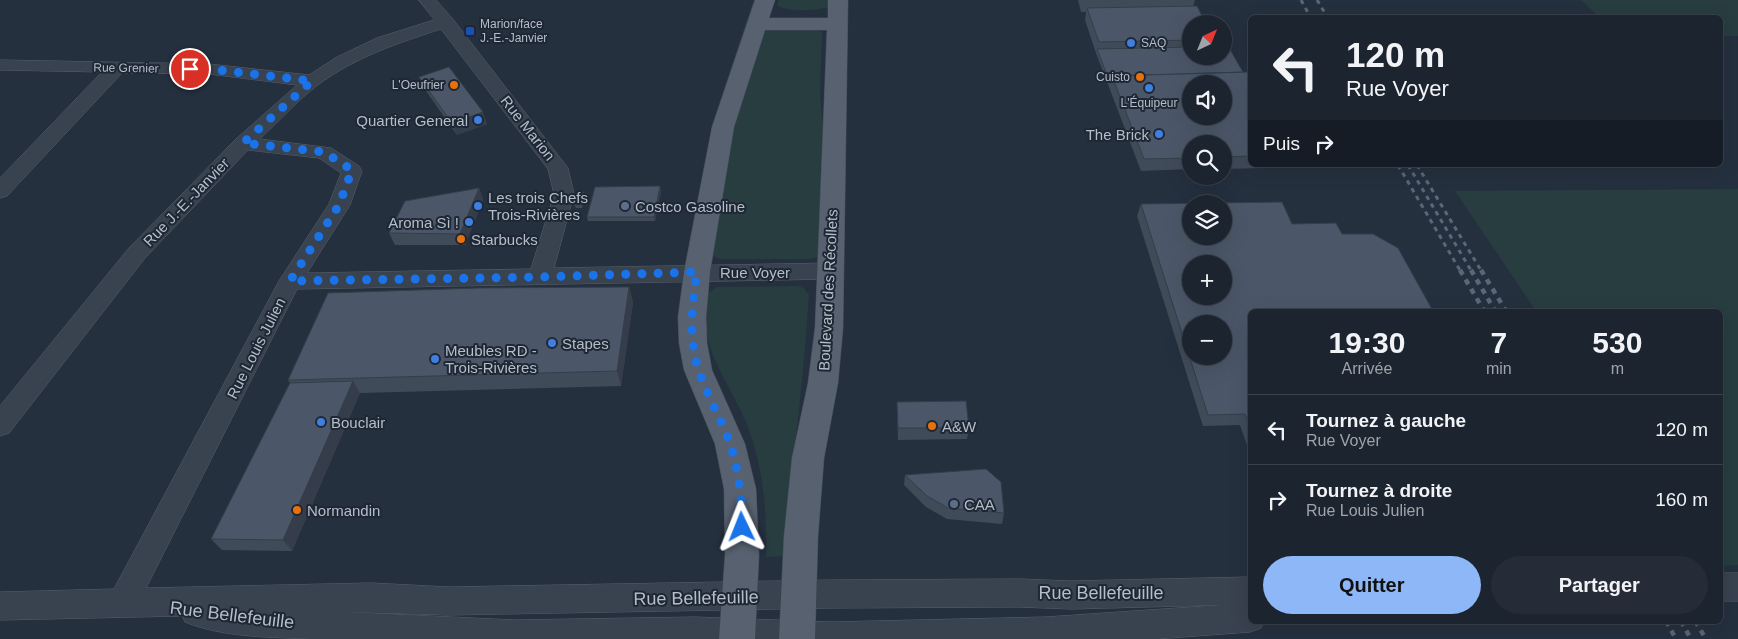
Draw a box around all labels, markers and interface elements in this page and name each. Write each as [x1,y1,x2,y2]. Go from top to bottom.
north arrow [1182,15,1232,65]
map controls [1182,15,1232,365]
place label: Marion/face J.-E.-Janvier [480,17,547,45]
marker: Marion/face J.-E.-Janvier [464,25,476,37]
icon: left [1263,35,1328,100]
text: 120 m [1346,35,1445,74]
place label: SAQ [1141,36,1166,50]
marker: SAQ [1125,37,1137,49]
pin [169,48,211,90]
icon: arrive [176,55,204,83]
street label: Rue Grenier [93,60,159,76]
place label: Cuisto [1096,70,1130,84]
marker: Cuisto [1134,71,1146,83]
button: sound [1182,75,1232,125]
text: Rue Voyer [1346,76,1449,101]
place label: L'Oeufrier [392,78,444,92]
marker: L'Oeufrier [448,79,460,91]
marker: L'Équipeur [1143,82,1155,94]
street label: Rue Marion [497,92,559,164]
place label: L'Équipeur [1121,95,1178,110]
place label: Quartier General [356,112,468,129]
marker: Quartier General [472,114,484,126]
place label: The Brick [1086,126,1149,143]
marker: The Brick [1153,128,1165,140]
icon: right [1310,130,1338,158]
text: Puis [1263,133,1300,154]
button: search [1182,135,1232,185]
street label: Rue J.-E.-Janvier [140,154,232,250]
place label: Les trois Chefs Trois-Rivières [488,189,588,223]
button: layers [1182,195,1232,245]
place label: Costco Gasoline [635,198,745,215]
marker: Les trois Chefs Trois-Rivières [472,200,484,212]
marker: Costco Gasoline [619,200,631,212]
street label: Boulevard des Récollets [815,209,841,371]
place label: Aroma Sì ! [388,214,459,231]
marker: Aroma Sì ! [463,216,475,228]
place label: Starbucks [471,231,538,248]
marker: Starbucks [455,233,467,245]
button: + [1182,255,1232,305]
street label: Rue Voyer [720,264,790,281]
street label: Rue Louis Julien [223,295,289,401]
button: − [1182,315,1232,365]
text: 19:30 [1329,326,1405,359]
text: 7 [1490,326,1507,359]
text: 530 [1592,326,1642,359]
place label: Stapes [562,335,609,352]
marker: Stapes [546,337,558,349]
place label: Meubles RD - Trois-Rivières [445,342,537,376]
marker: Meubles RD - Trois-Rivières [429,353,441,365]
text: Arrivée [1342,360,1392,377]
text: min [1486,360,1512,377]
text: m [1611,360,1624,377]
text: Tournez à gauche [1306,410,1466,431]
place label: Bouclair [331,414,385,431]
marker: Bouclair [315,416,327,428]
icon: left [1263,416,1291,444]
place label: A&W [942,418,977,435]
text: 120 m [1655,419,1708,440]
marker: A&W [926,420,938,432]
text: Rue Voyer [1306,432,1381,449]
text: Tournez à droite [1306,480,1452,501]
icon: right [1263,486,1291,514]
text: 160 m [1655,489,1708,510]
place label: CAA [964,496,995,513]
marker: CAA [948,498,960,510]
position arrow [715,500,767,552]
place label: Normandin [307,502,380,519]
text: Rue Louis Julien [1306,502,1424,519]
marker: Normandin [291,504,303,516]
button: Quitter [1263,556,1481,614]
button: Partager [1491,556,1708,614]
street label: Rue Bellefeuille [1038,583,1164,603]
street label: Rue Bellefeuille [633,587,759,609]
street label: Rue Bellefeuille [169,597,295,633]

